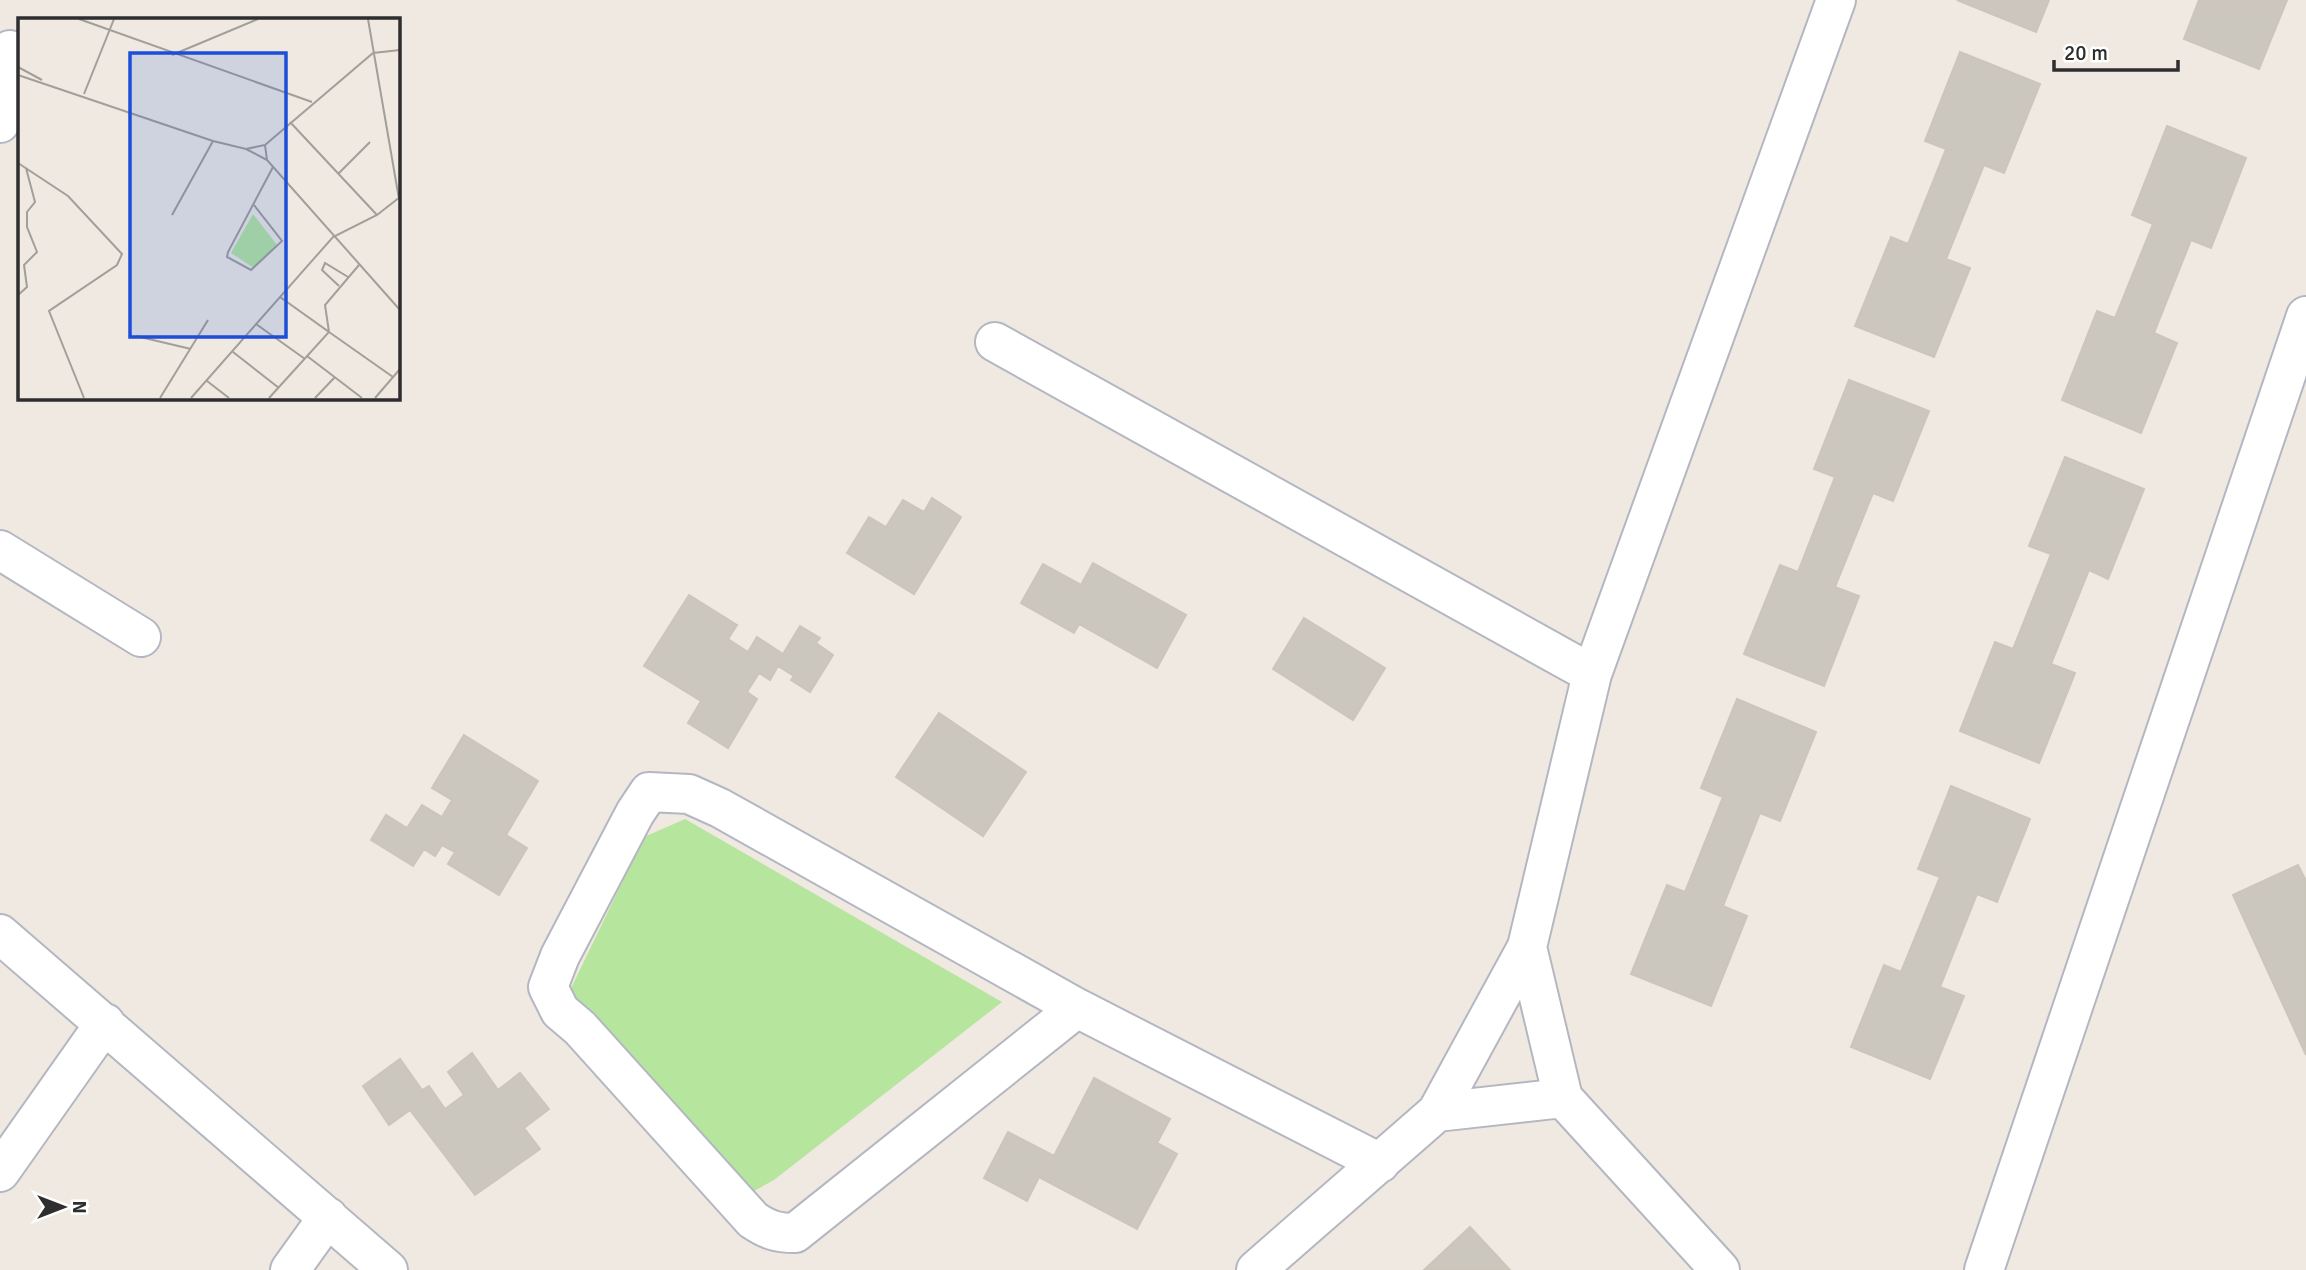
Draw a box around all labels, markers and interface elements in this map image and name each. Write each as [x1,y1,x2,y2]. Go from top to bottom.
inset map [18,18,399,399]
scale bar [2054,28,2178,72]
text: 20 m [2064,40,2108,66]
north arrow [28,1172,98,1242]
text: N [67,1200,91,1214]

